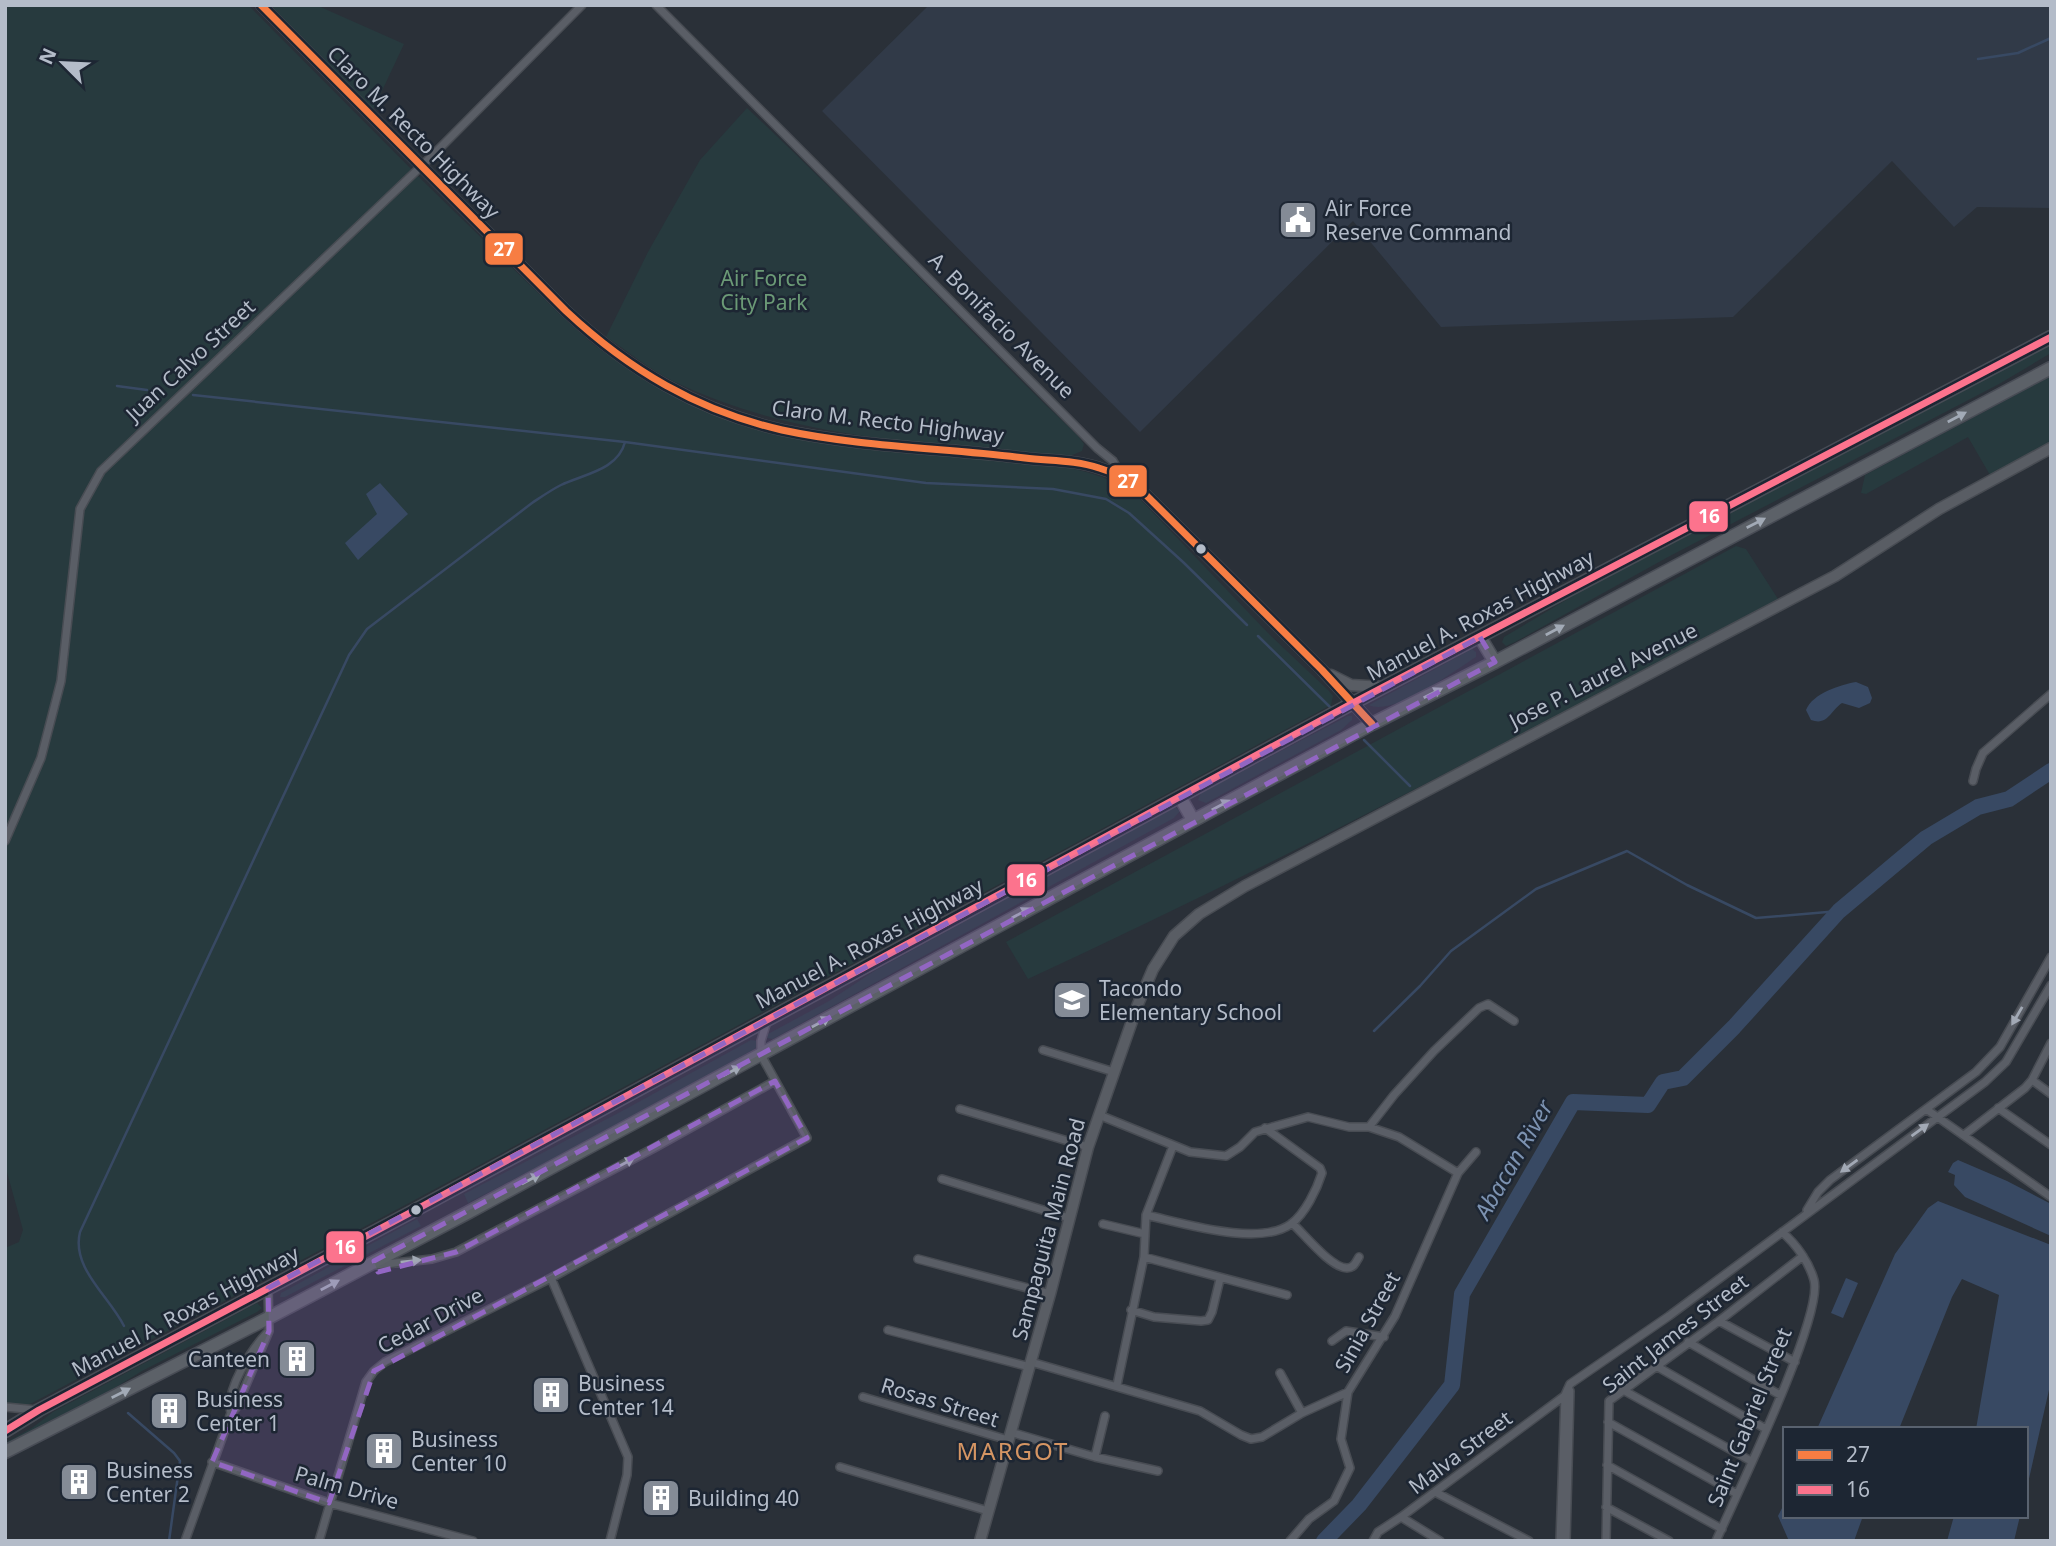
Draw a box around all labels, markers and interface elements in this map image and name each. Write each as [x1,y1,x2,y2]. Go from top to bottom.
north arrow [28,28,98,98]
street label: Claro M. Recto Highway [322,40,507,225]
text: N [32,44,62,68]
place label: Air Force Reserve Command [1325,194,1511,246]
public building icon: Air Force Reserve Command [1277,199,1319,241]
line badge: 27 [484,232,524,266]
text: 27 [493,236,515,262]
street label: A. Bonifacio Avenue [923,246,1081,404]
park label: Air Force City Park [721,264,808,316]
street label: Juan Calvo Street [118,293,261,429]
street label: Claro M. Recto Highway [770,393,1006,449]
one-way arrow [1947,411,1967,423]
line badge: 27 [1108,464,1148,498]
text: 27 [1117,468,1139,494]
line badge: 16 [1688,500,1729,533]
text: 16 [1698,503,1720,529]
one-way arrow [1746,517,1766,529]
unlabelled marker [1194,542,1208,556]
street label: Manuel A. Roxas Highway [1361,543,1599,687]
street label: Jose P. Laurel Avenue [1502,615,1702,735]
one-way arrow [1545,624,1565,636]
one-way arrow [1423,688,1443,699]
one-way arrow [1212,799,1231,811]
line badge: 16 [1006,863,1046,897]
text: 16 [1015,867,1037,893]
street label: Manuel A. Roxas Highway [750,871,988,1015]
one-way arrow [1012,908,1032,920]
place label: Tacondo Elementary School [1099,974,1282,1026]
school or university icon: Tacondo Elementary School [1051,979,1093,1021]
one-way arrow [2011,1006,2023,1026]
one-way arrow [812,1016,831,1028]
one-way arrow [722,1065,741,1077]
water label: Abacan River [1465,1093,1560,1226]
street label: Sampaguita Main Road [1005,1115,1091,1343]
one-way arrow [1911,1123,1929,1137]
one-way arrow [616,1158,636,1170]
one-way arrow [1840,1158,1858,1172]
one-way arrow [522,1173,541,1185]
unlabelled marker [409,1203,423,1217]
line badge: 16 [325,1230,365,1264]
text: 16 [334,1234,356,1260]
street label: Manuel A. Roxas Highway [66,1239,304,1383]
one-way arrow [401,1256,423,1267]
street label: Sinia Street [1328,1266,1406,1377]
street label: Saint James Street [1596,1267,1754,1399]
one-way arrow [320,1279,340,1291]
street label: Cedar Drive [372,1280,488,1360]
street label: Saint Gabriel Street [1700,1323,1798,1510]
building icon: Canteen [276,1338,318,1380]
place label: Canteen [188,1345,270,1373]
place label: Business Center 14 [578,1369,674,1421]
street label: Rosas Street [878,1371,1003,1433]
building icon: Business Center 14 [530,1374,572,1416]
place label: Business Center 1 [196,1385,283,1437]
one-way arrow [111,1387,131,1398]
building icon: Business Center 1 [148,1390,190,1432]
street label: Malva Street [1403,1404,1518,1500]
place label: Business Center 10 [411,1425,507,1477]
legend [1783,1427,2028,1518]
building icon: Business Center 10 [363,1430,405,1472]
district label: MARGOT [957,1434,1069,1467]
text: 27 [1846,1440,1870,1468]
place label: Business Center 2 [106,1456,193,1508]
street label: Palm Drive [292,1459,402,1515]
building icon: Business Center 2 [58,1461,100,1503]
text: 16 [1846,1475,1870,1503]
building icon: Building 40 [640,1477,682,1519]
place label: Building 40 [688,1484,799,1512]

